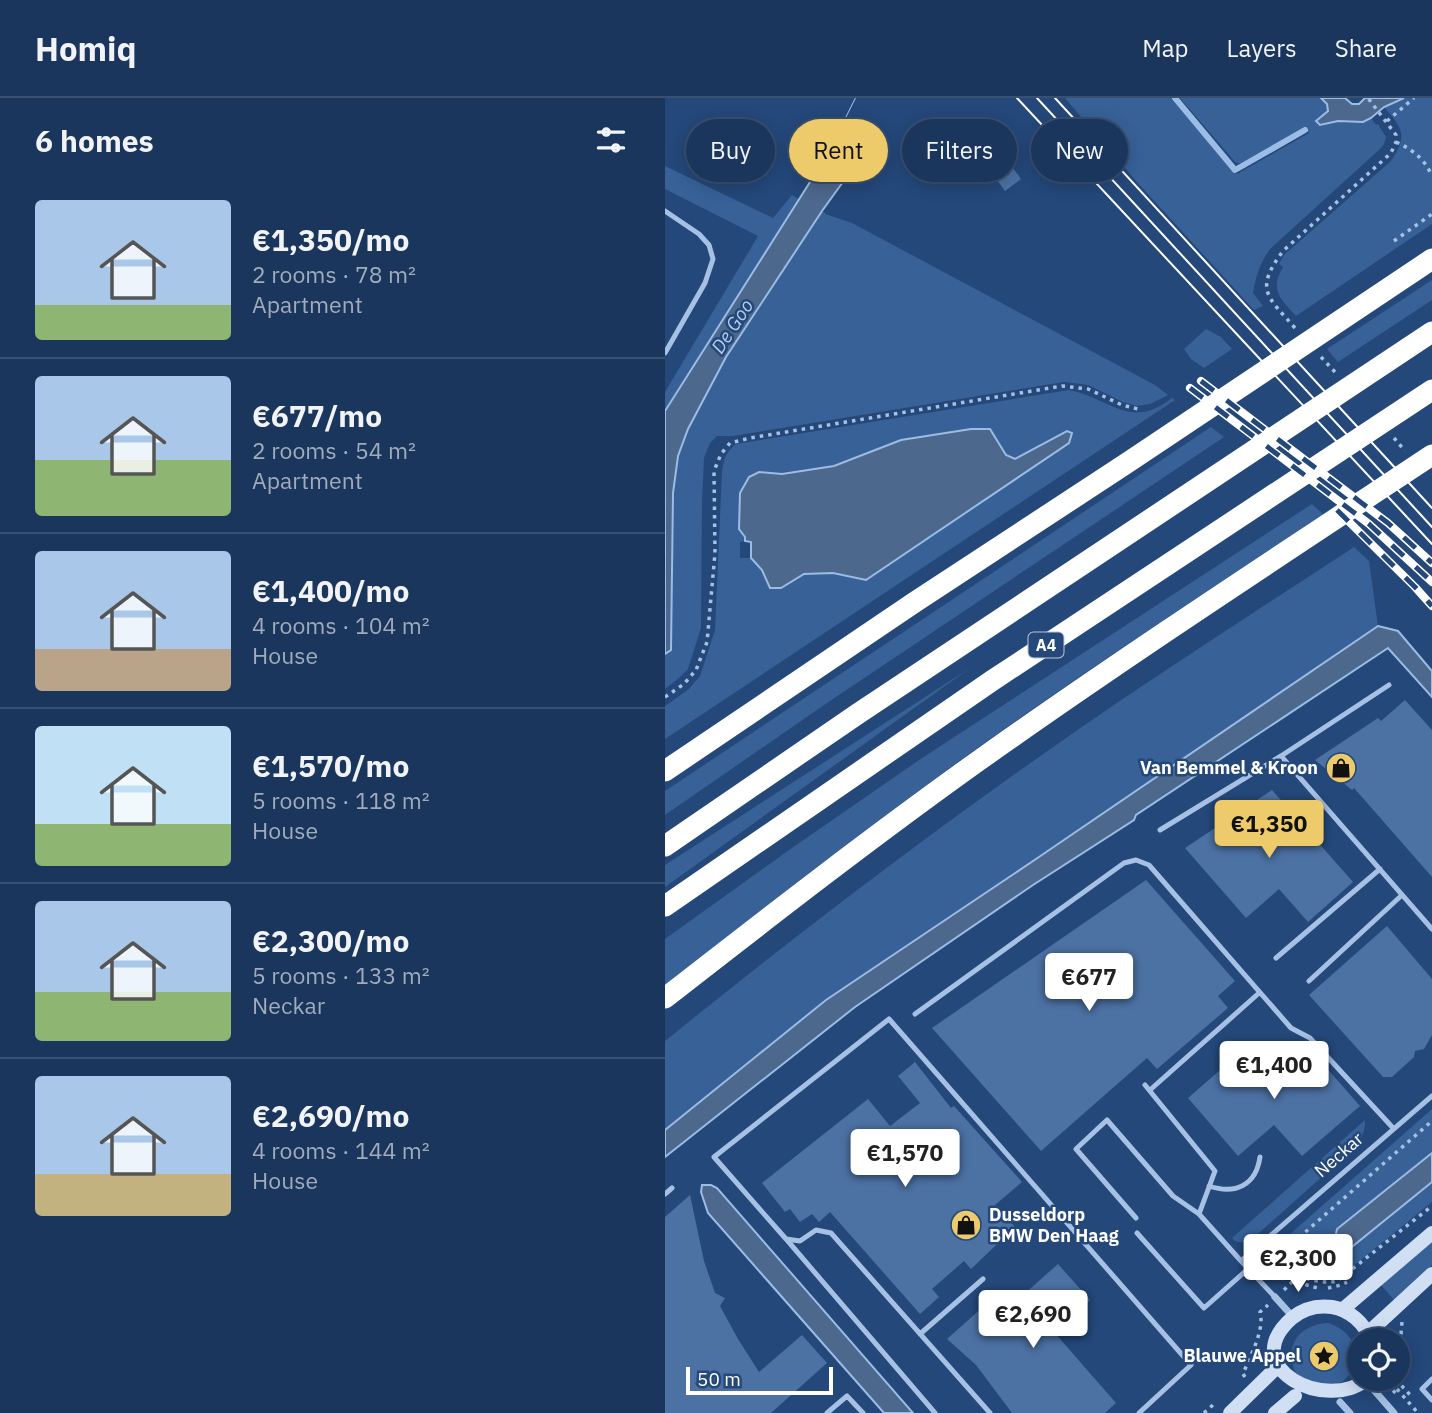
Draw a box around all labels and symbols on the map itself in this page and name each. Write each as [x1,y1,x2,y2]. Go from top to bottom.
water label: De Goo [706,294,758,358]
road number: A4 [1029,632,1063,658]
shop icon: Van Bemmel & Kroon [1324,751,1358,785]
place label: Van Bemmel & Kroon [1140,756,1318,779]
pin: €1,350 [1212,800,1326,860]
pin: €677 [1048,954,1130,1013]
pin: €1,400 [1217,1042,1331,1101]
street label: Neckar [1310,1127,1368,1182]
pin: €1,570 [848,1130,962,1189]
place label: Dusseldorp BMW Den Haag [989,1203,1119,1247]
shop icon: Dusseldorp BMW Den Haag [949,1208,983,1242]
pin: €2,300 [1241,1234,1355,1294]
pin: €2,690 [976,1290,1090,1350]
place icon: Blauwe Appel [1307,1339,1341,1373]
place label: Blauwe Appel [1183,1344,1302,1367]
scale bar [686,1364,833,1396]

